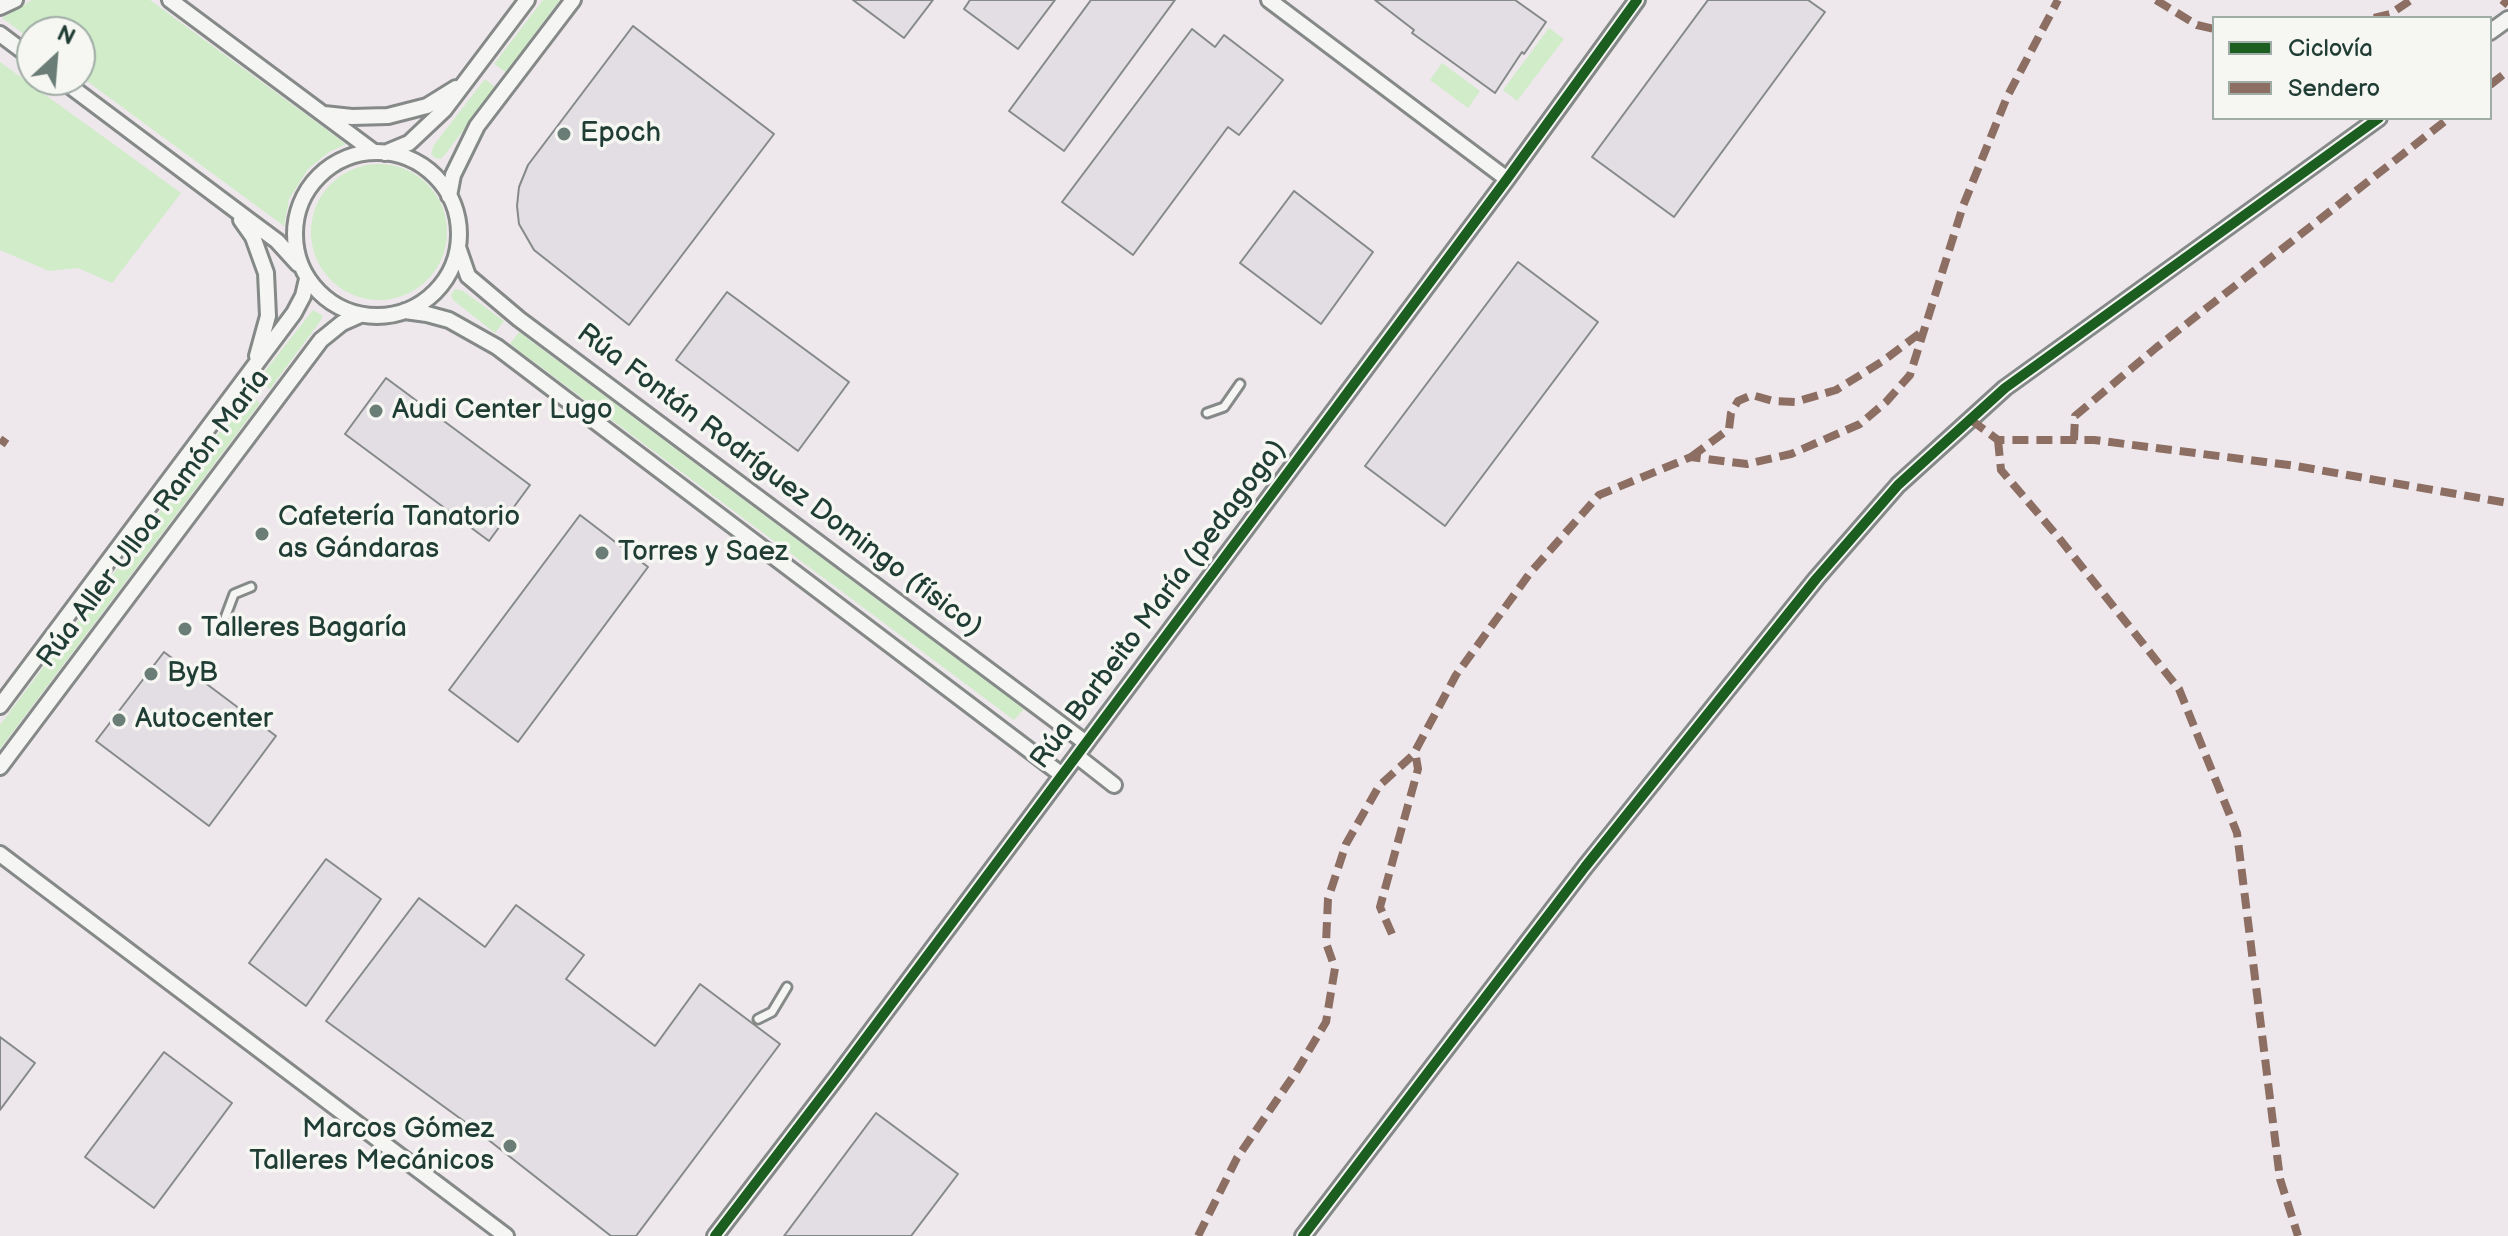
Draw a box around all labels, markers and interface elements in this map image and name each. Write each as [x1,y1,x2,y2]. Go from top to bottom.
north arrow [16,16,96,96]
legend [2212,16,2492,120]
text: N [53,20,79,52]
text: Ciclovía [2288,34,2373,63]
text: Sendero [2288,74,2380,103]
place label: Epoch [580,117,661,151]
marker: Epoch [555,125,573,143]
street label: Rúa Fontán Rodríguez Domingo (físico) [570,317,988,645]
street label: Rúa Aller Ulloa Ramón María [31,363,277,675]
place label: Audi Center Lugo [392,394,613,428]
marker: Audi Center Lugo [367,402,385,420]
street label: Rúa Barbeito María (pedagoga) [1024,434,1294,776]
place label: Cafetería Tanatorio as Gándaras [278,501,520,567]
marker: Cafetería Tanatorio as Gándaras [253,525,271,543]
place label: Torres y Saez [618,536,788,570]
marker: Torres y Saez [593,544,611,562]
place label: Talleres Bagaría [201,612,407,646]
marker: Talleres Bagaría [176,620,194,638]
place label: ByB [167,657,218,691]
marker: ByB [142,665,160,683]
place label: Autocenter [135,703,273,737]
marker: Autocenter [110,711,128,729]
place label: Marcos Gómez Talleres Mecánicos [249,1113,494,1179]
marker: Marcos Gómez Talleres Mecánicos [501,1137,519,1155]

